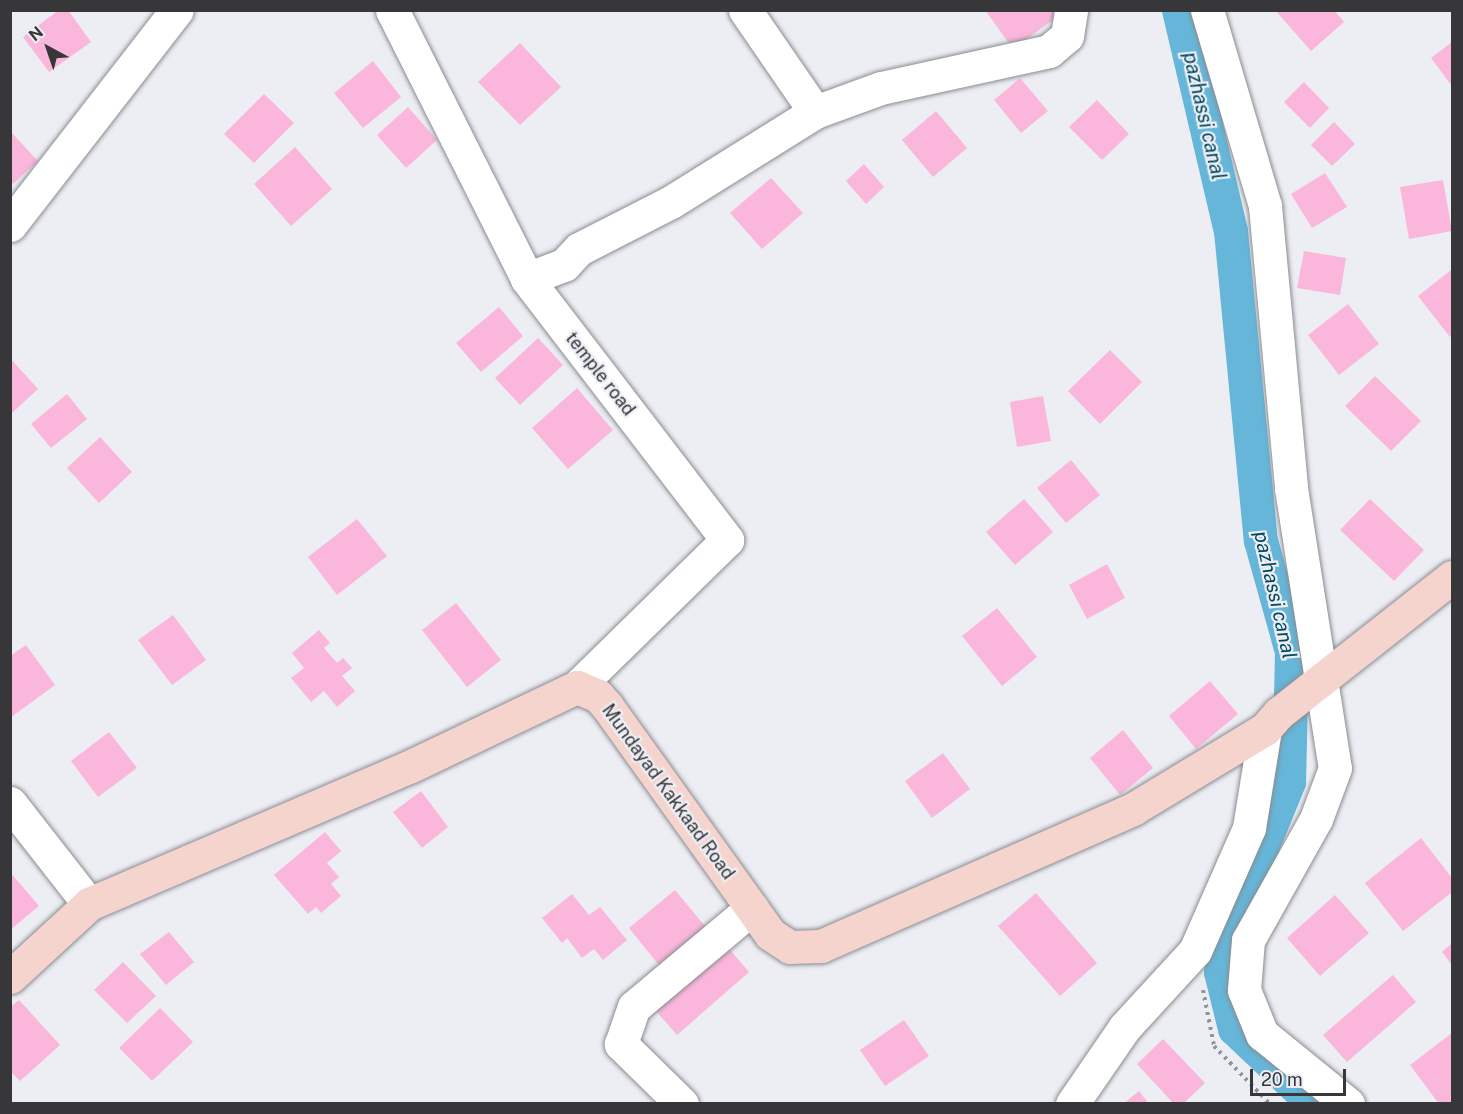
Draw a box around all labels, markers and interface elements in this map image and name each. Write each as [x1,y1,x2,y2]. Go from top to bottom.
north arrow [18,18,78,78]
text: N [25,23,47,45]
water label: pazhassi canal [1178,50,1230,182]
street label: temple road [561,328,639,420]
water label: pazhassi canal [1249,529,1301,661]
street label: Mundayad Kakkaad Road [597,700,739,884]
scale bar [1253,1057,1349,1095]
text: 20 m [1261,1069,1303,1090]

